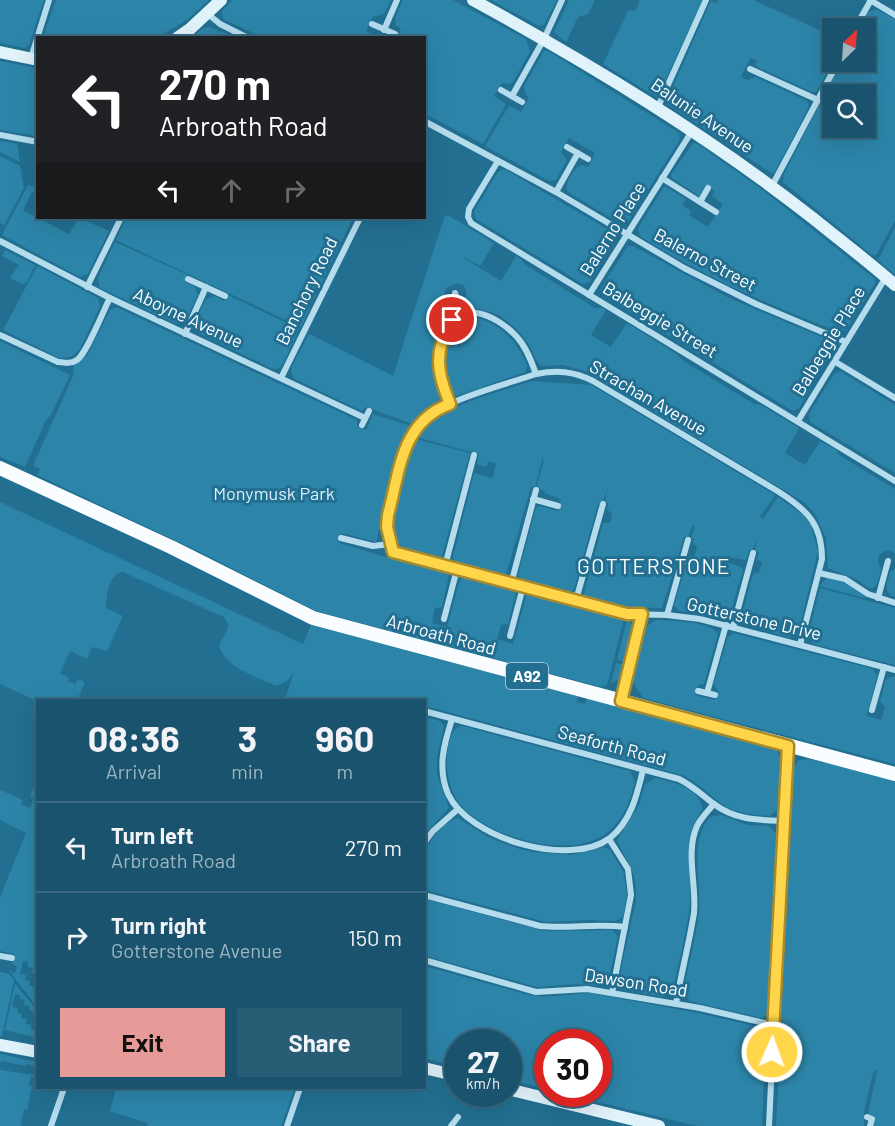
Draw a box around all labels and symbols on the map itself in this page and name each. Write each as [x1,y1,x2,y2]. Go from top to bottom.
north arrow [822,18,876,72]
street label: Balunie Avenue [647,73,758,158]
street label: Balerno Place [575,177,650,279]
street label: Balerno Street [651,223,760,295]
street label: Banchory Road [270,233,342,348]
street label: Balbeggie Street [599,276,722,362]
street label: Aboyne Avenue [130,282,247,352]
street label: Balbeggie Place [787,282,869,399]
pin [426,294,477,345]
street label: Strachan Avenue [586,355,711,440]
park label: Monymusk Park [213,482,335,504]
district label: GOTTERSTONE [577,553,731,578]
street label: Gotterstone Drive [685,592,824,644]
street label: Arbroath Road [384,609,498,659]
road number: A92 [506,663,548,689]
street label: Seaforth Road [556,720,669,770]
street label: Dawson Road [583,963,689,1001]
position arrow [740,1020,804,1084]
speed limit sign: 30 [534,1029,612,1107]

